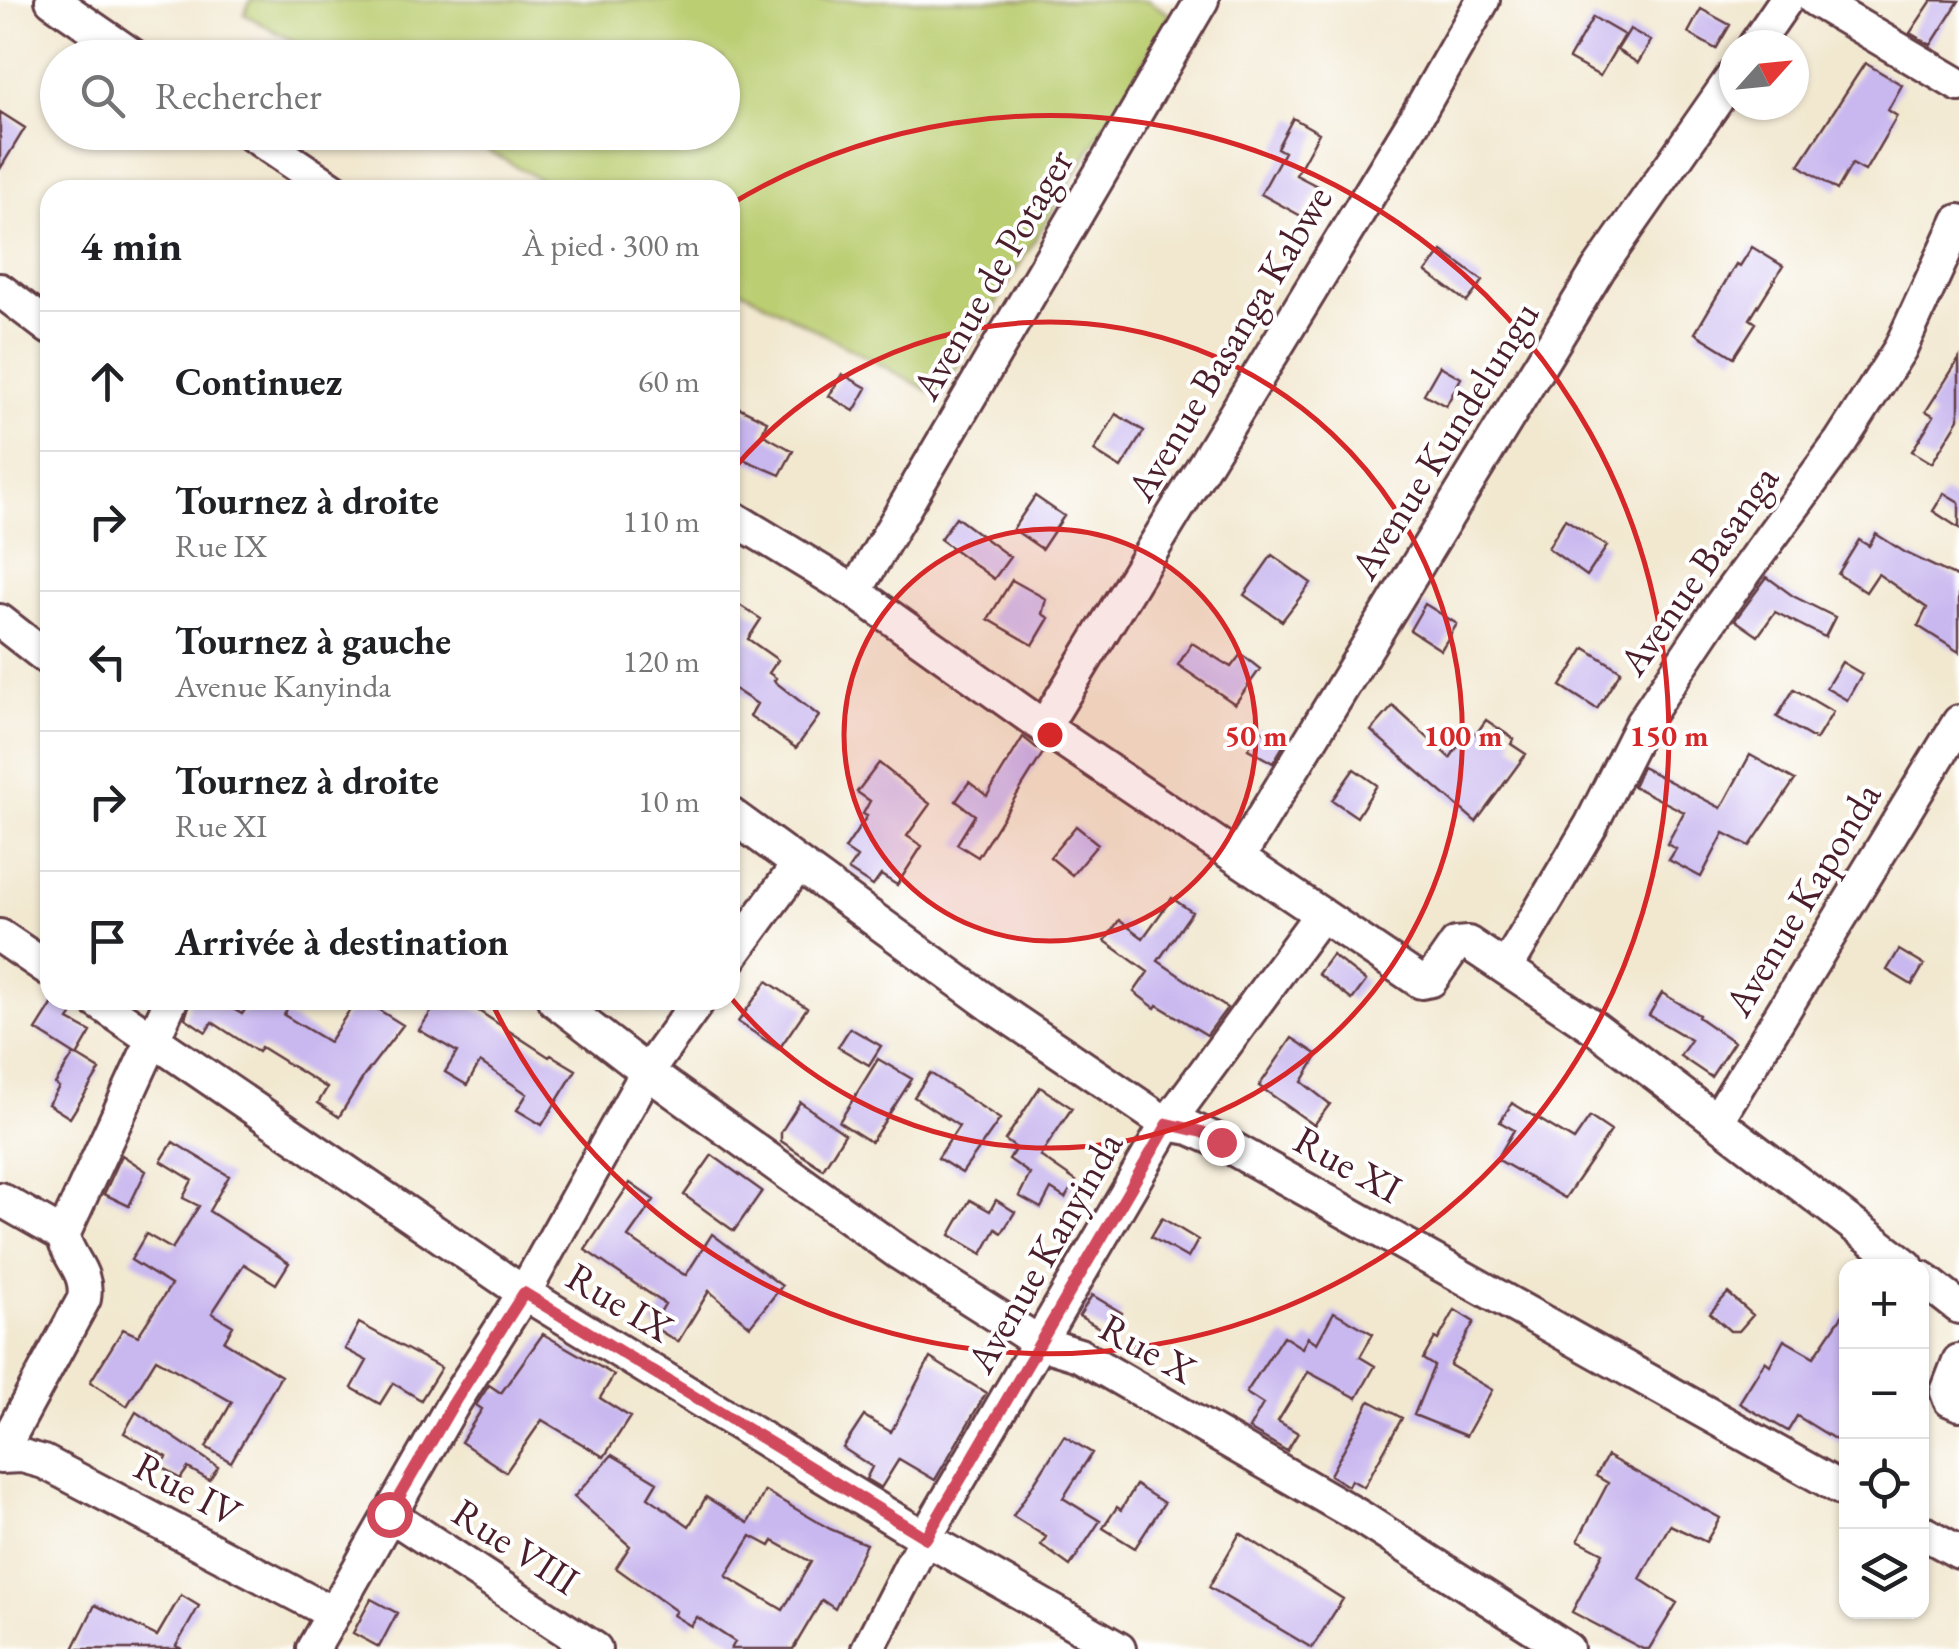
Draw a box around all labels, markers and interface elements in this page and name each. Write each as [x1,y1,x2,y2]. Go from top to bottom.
north arrow [1719,30,1809,120]
search box [40,40,740,150]
icon: search [75,68,130,123]
text: Rechercher [155,71,322,120]
street label: Avenue de Potager [899,139,1085,410]
street label: Avenue Basanga Kabwe [1114,176,1344,511]
text: 4 min [80,218,182,273]
text: À pied · 300 m [522,224,700,266]
street label: Avenue Kundelungu [1337,291,1550,590]
icon: ahead [80,354,135,409]
text: Continuez [175,357,342,406]
text: 60 m [638,360,700,402]
street label: Avenue Basanga [1606,454,1790,686]
text: Tournez à droite [175,476,439,525]
icon: right [80,494,135,549]
text: 110 m [623,500,700,542]
text: Rue IX [175,525,267,567]
text: Tournez à gauche [175,616,451,665]
icon: left [80,634,135,689]
text: 120 m [623,640,700,682]
text: Avenue Kanyinda [175,665,391,707]
text: 50 m [1224,716,1288,755]
text: 100 m [1424,716,1502,755]
text: 150 m [1630,716,1708,755]
centre of rings [1032,717,1068,753]
text: Tournez à droite [175,756,439,805]
street label: Avenue Kaponda [1711,772,1892,1026]
icon: right [80,774,135,829]
text: 10 m [638,780,700,822]
text: Rue XI [175,805,267,847]
icon: arrive [80,914,135,969]
text: Arrivée à destination [175,917,509,966]
street label: Rue XI [1285,1113,1411,1215]
route end [1199,1120,1245,1166]
street label: Avenue Kanyinda [953,1122,1134,1383]
street label: Rue IX [557,1250,683,1354]
map controls [1839,1259,1929,1619]
button: + [1839,1259,1929,1349]
street label: Rue X [1091,1301,1205,1395]
button: − [1839,1349,1929,1439]
street label: Rue IV [126,1439,251,1539]
button: locate [1839,1439,1929,1529]
street label: Rue VIII [443,1486,589,1606]
route start [367,1492,413,1538]
button: layers [1839,1529,1929,1619]

